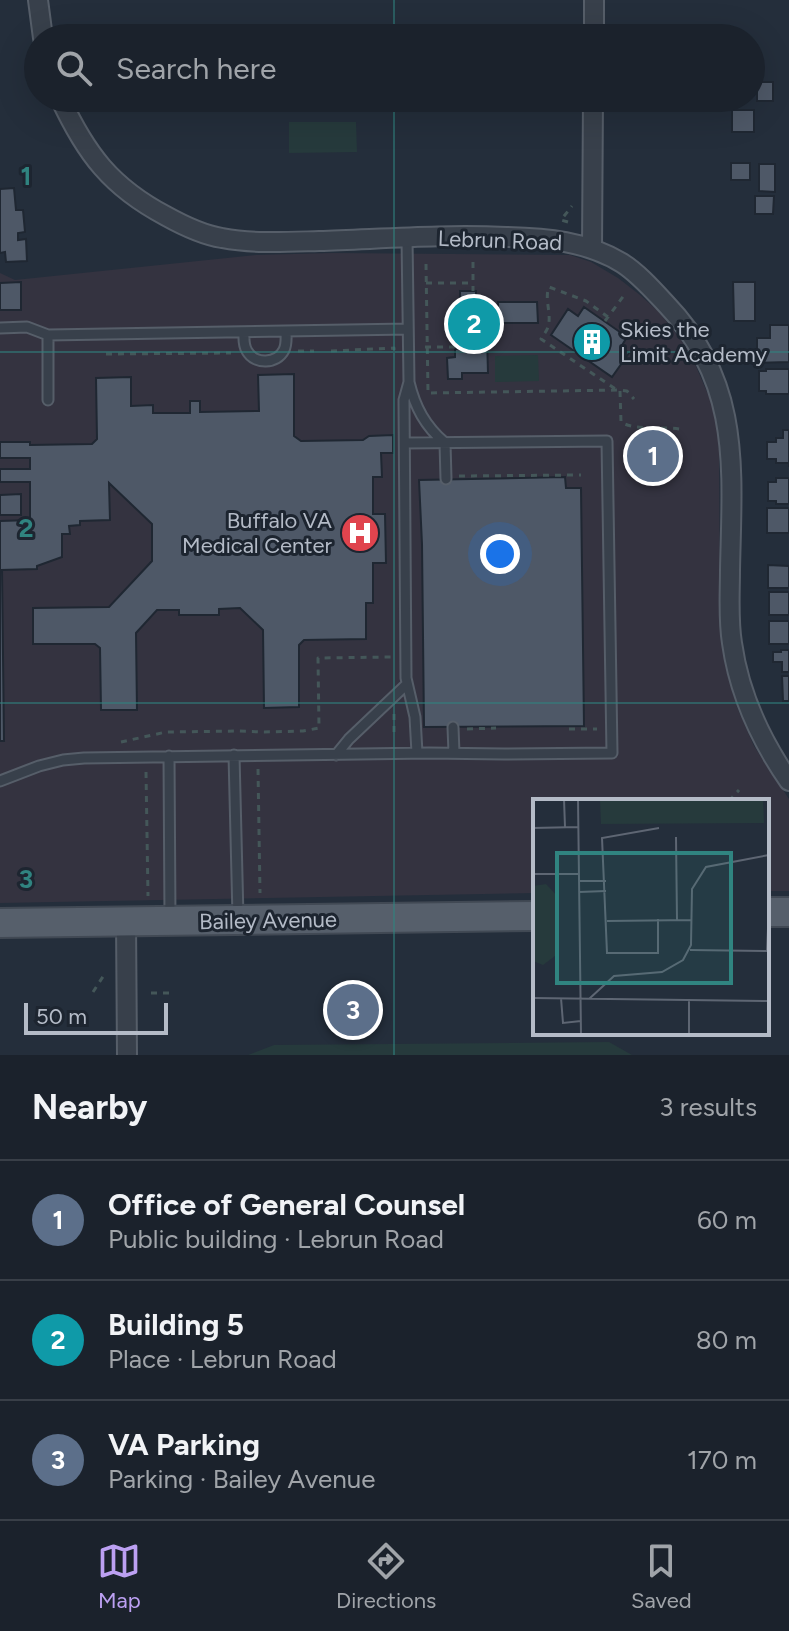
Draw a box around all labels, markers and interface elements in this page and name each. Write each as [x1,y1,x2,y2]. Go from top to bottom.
search box [24,24,765,112]
icon: search [52,46,96,90]
text: Search here [116,50,276,87]
text: 1 [21,160,31,192]
street label: Lebrun Road [437,225,563,256]
pin: 2 [448,294,500,354]
place label: Skies the Limit Academy [620,316,767,368]
building icon: Skies the Limit Academy [571,321,613,363]
pin: 1 [627,426,679,486]
place label: Buffalo VA Medical Center [182,507,333,559]
text: 2 [18,512,34,544]
hospital icon: Buffalo VA Medical Center [339,512,381,554]
your location [480,534,520,574]
inset map [533,799,769,1035]
text: 3 [19,863,33,895]
street label: Bailey Avenue [199,906,337,935]
pin: 3 [327,980,379,1040]
scale bar [24,999,168,1035]
text: 50 m [36,1003,87,1030]
text: Nearby [32,1087,147,1128]
text: 3 results [659,1091,757,1123]
text: Office of General Counsel [108,1186,465,1223]
text: 1 [53,1204,63,1236]
text: 60 m [697,1204,757,1236]
text: Public building · Lebrun Road [108,1223,444,1255]
text: Building 5 [108,1306,244,1343]
text: 2 [50,1324,66,1356]
text: 80 m [696,1324,757,1356]
text: Place · Lebrun Road [108,1343,337,1375]
text: VA Parking [108,1426,260,1463]
text: 3 [51,1444,65,1476]
text: 170 m [687,1444,757,1476]
text: Parking · Bailey Avenue [108,1463,375,1495]
tab: Map [97,1539,141,1614]
tab: Directions [336,1539,436,1614]
tab: Saved [631,1539,692,1614]

